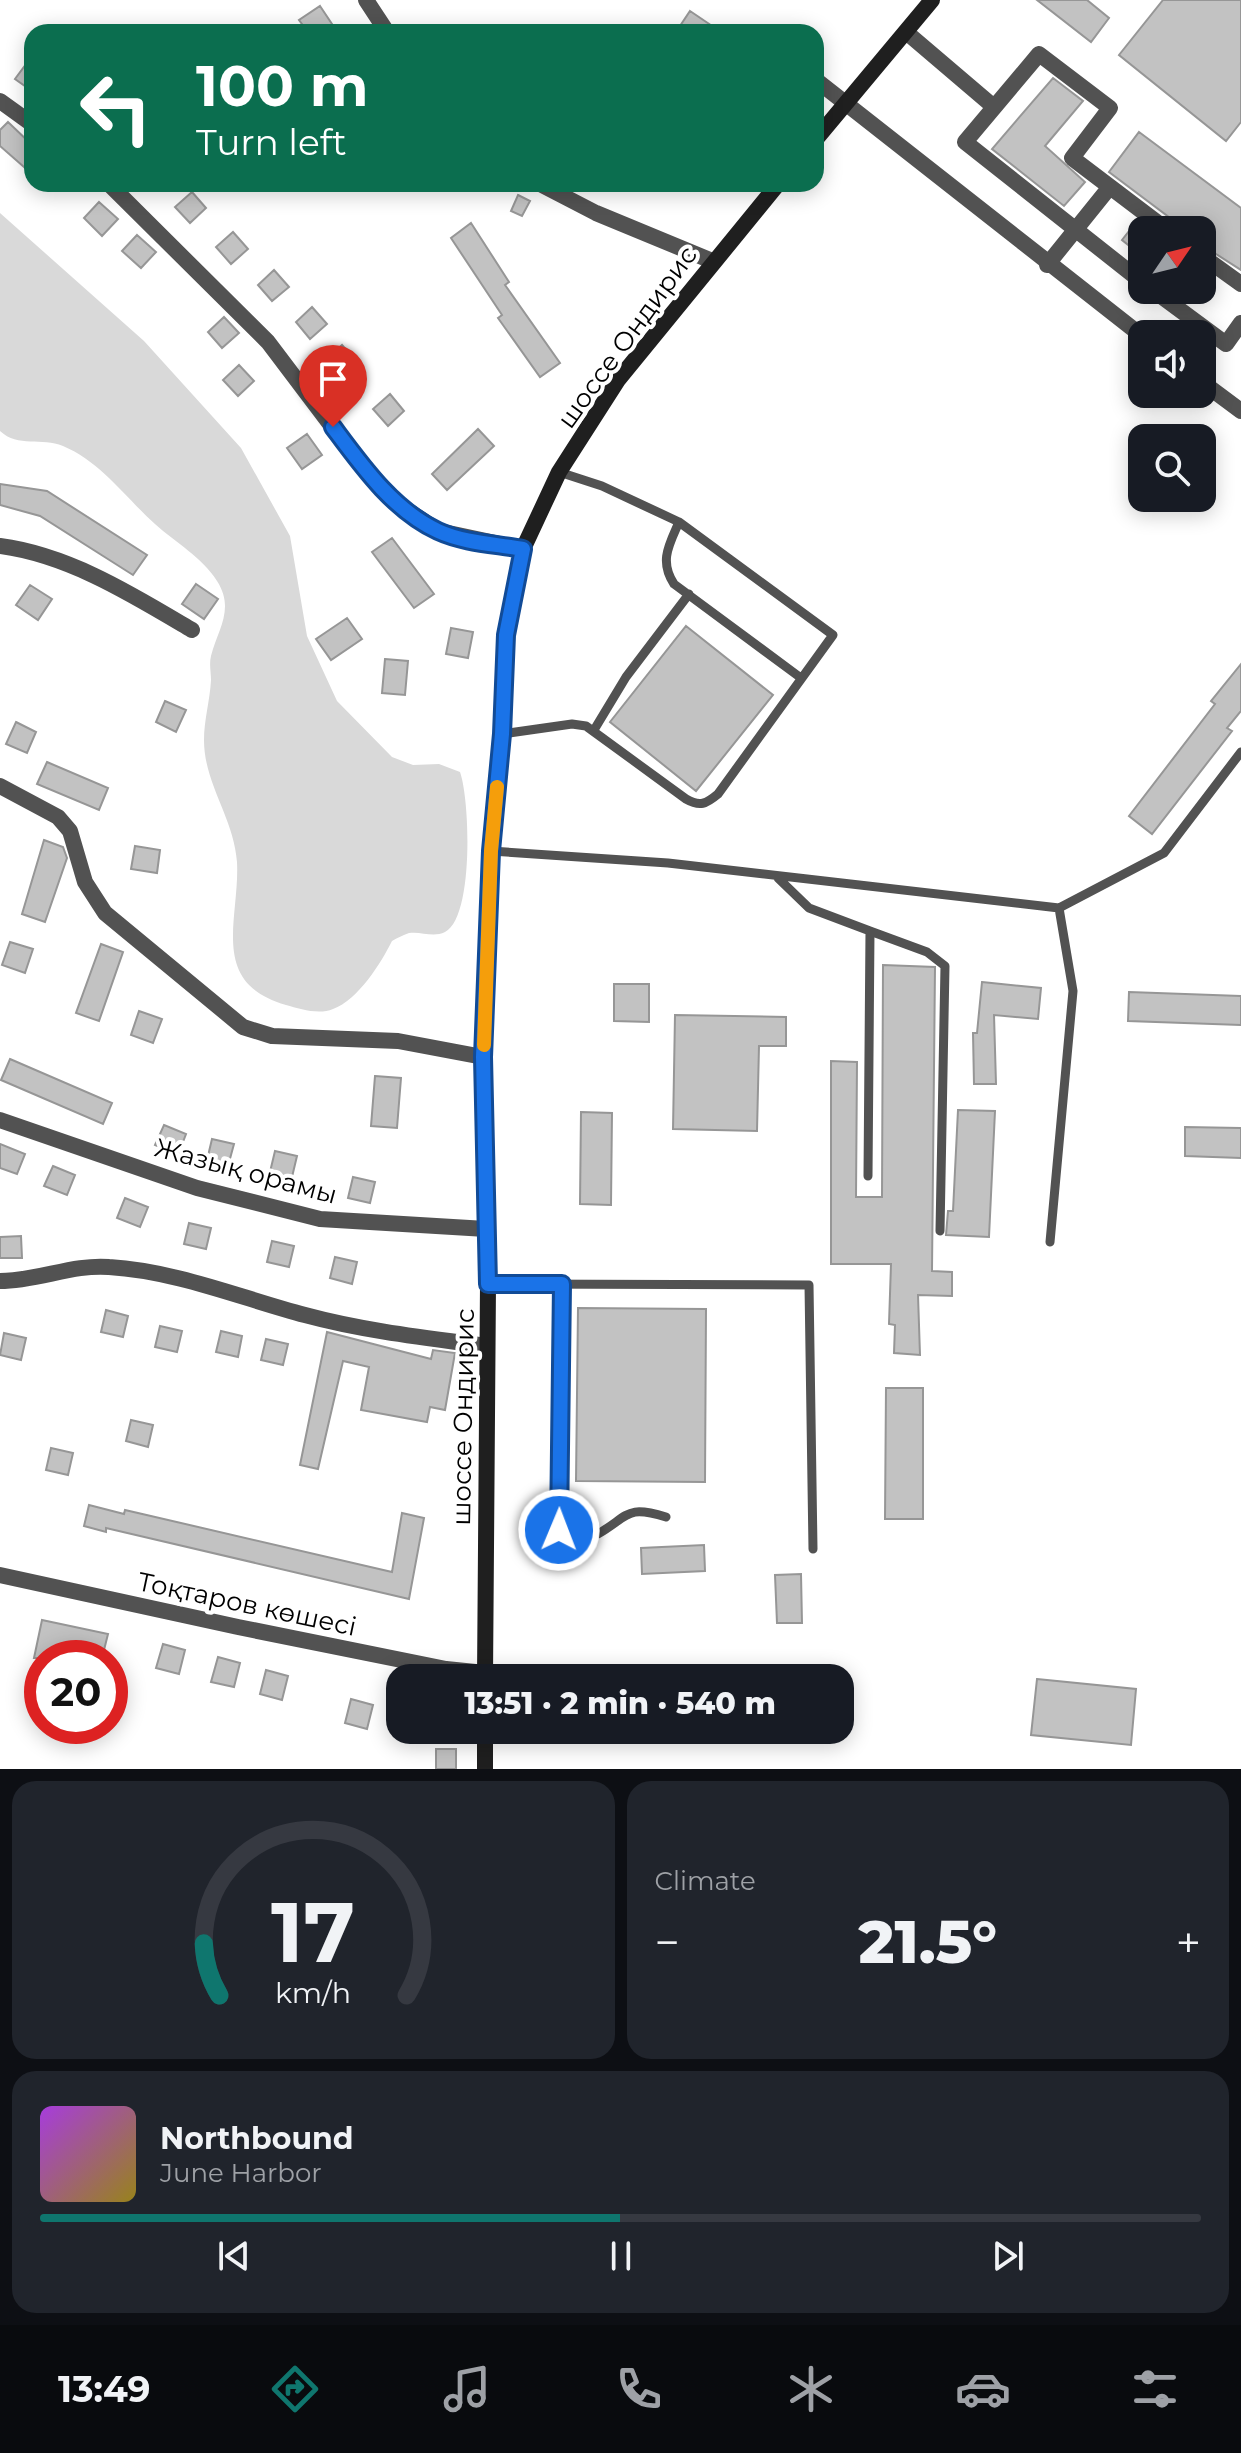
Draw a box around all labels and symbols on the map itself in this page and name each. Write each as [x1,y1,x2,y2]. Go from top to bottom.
north arrow [1128,216,1216,304]
street label: шоссе Ондирис [550,240,704,434]
pin [299,345,367,427]
street label: Жазық орамы [151,1131,341,1211]
street label: шоссе Ондирис [445,1308,481,1526]
position arrow [517,1488,601,1572]
street label: Тоқтаров көшесі [135,1565,359,1643]
speed limit sign: 20 [24,1640,128,1744]

